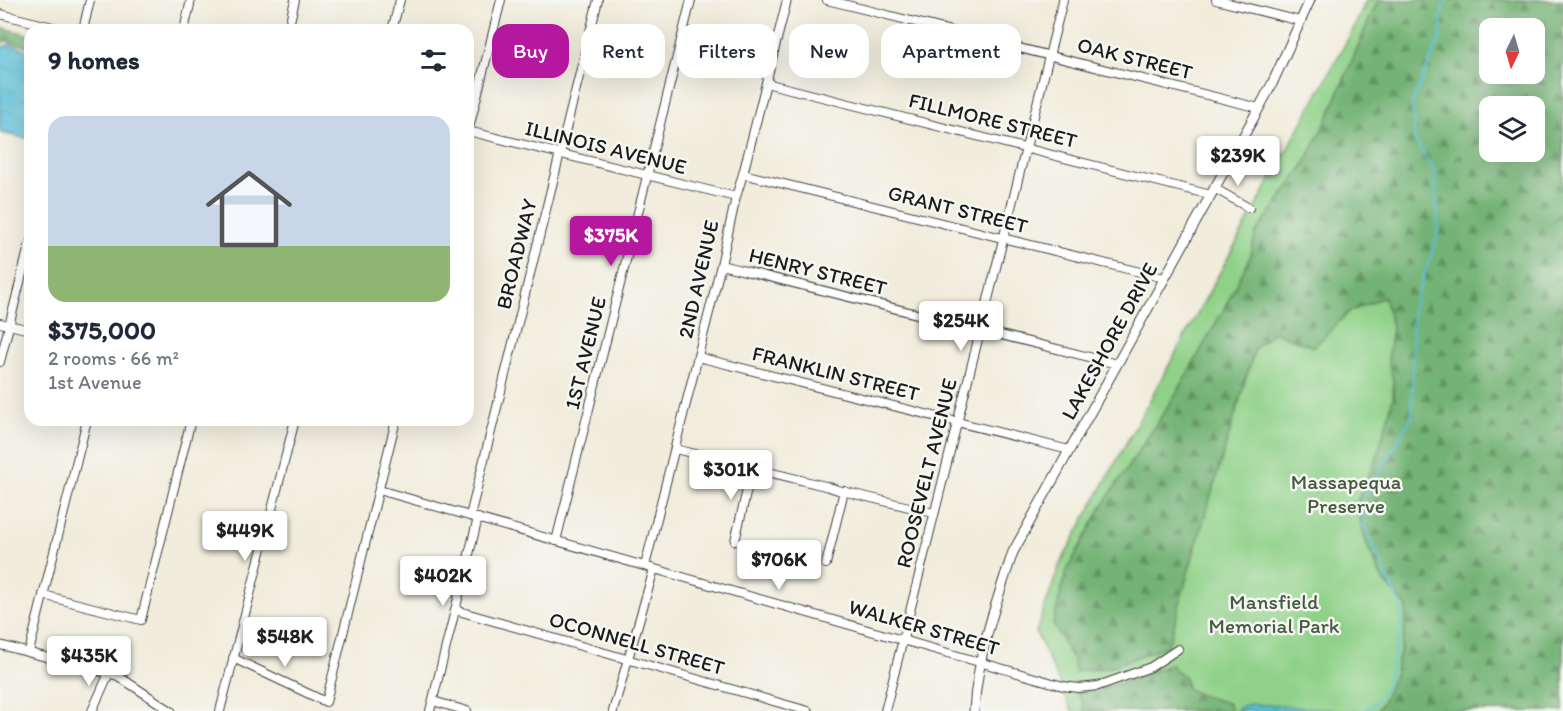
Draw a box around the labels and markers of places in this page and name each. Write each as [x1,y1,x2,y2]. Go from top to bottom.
pin: $239K [1196,136,1280,187]
pin: $375K [569,216,653,267]
pin: $254K [919,301,1003,352]
pin: $301K [689,450,773,501]
pin: $449K [203,511,287,562]
pin: $706K [737,540,821,591]
pin: $402K [401,556,485,607]
pin: $548K [243,617,327,668]
pin: $435K [47,636,131,687]

